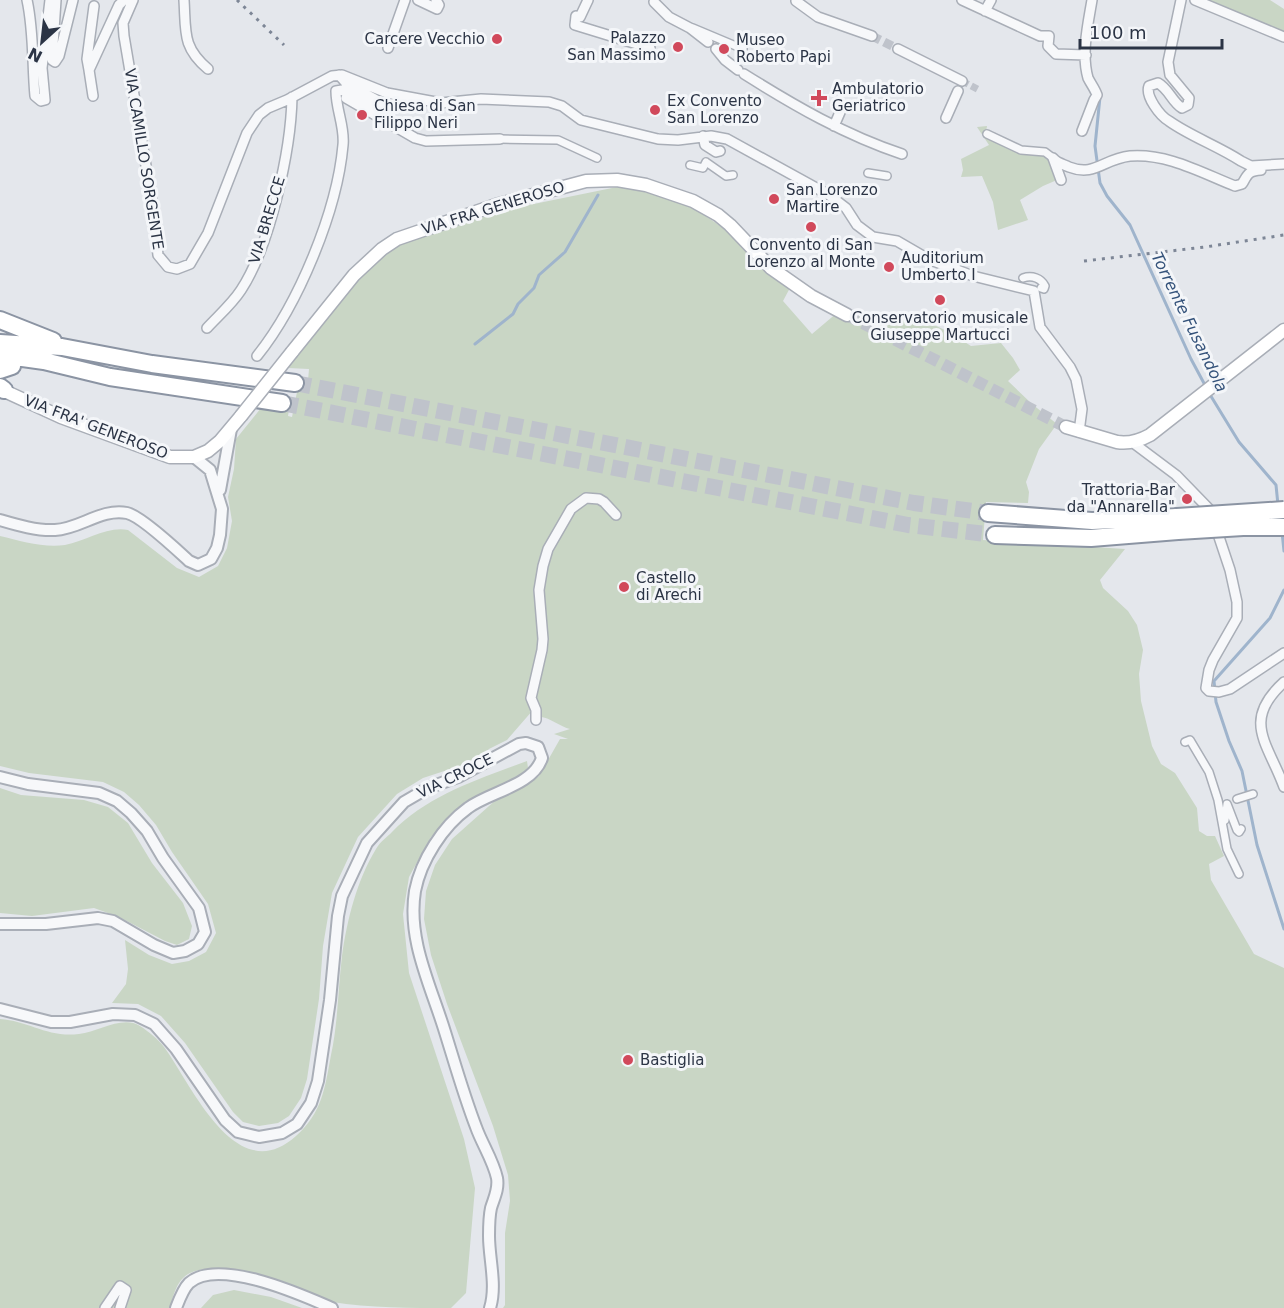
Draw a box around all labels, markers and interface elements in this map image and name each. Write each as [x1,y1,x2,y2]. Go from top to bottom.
north arrow [12,12,72,72]
scale bar [1080,12,1222,50]
text: 100 m [1089,22,1147,43]
place label: Palazzo San Massimo [567,29,666,64]
place label: Carcere Vecchio [365,30,485,48]
place label: Museo Roberto Papi [736,31,831,66]
marker: Carcere Vecchio [490,32,504,46]
marker: Palazzo San Massimo [671,40,685,54]
marker: Museo Roberto Papi [717,42,731,56]
text: N [25,43,46,66]
street label: VIA CAMILLO SORGENTE [121,67,167,251]
place label: Ambulatorio Geriatrico [832,80,924,115]
marker: Ambulatorio Geriatrico [810,89,828,107]
place label: Ex Convento San Lorenzo [667,92,762,127]
place label: Chiesa di San Filippo Neri [374,97,476,132]
marker: Ex Convento San Lorenzo [648,103,662,117]
marker: Chiesa di San Filippo Neri [355,108,369,122]
street label: VIA BRECCE [245,174,289,266]
street label: VIA FRA GENEROSO [419,178,567,238]
place label: San Lorenzo Martire [786,181,878,216]
marker: San Lorenzo Martire [767,192,781,206]
marker: Convento di San Lorenzo al Monte [804,220,818,234]
place label: Convento di San Lorenzo al Monte [747,236,875,271]
place label: Auditorium Umberto I [901,249,984,284]
water label: Torrente Fusandola [1147,249,1232,395]
marker: Auditorium Umberto I [882,260,896,274]
marker: Conservatorio musicale Giuseppe Martucci [933,293,947,307]
place label: Conservatorio musicale Giuseppe Martucci [852,309,1028,344]
street label: VIA FRA' GENEROSO [22,391,170,463]
place label: Trattoria-Bar da "Annarella" [1067,481,1176,516]
marker: Trattoria-Bar da "Annarella" [1180,492,1194,506]
place label: Castello di Arechi [636,569,702,604]
marker: Castello di Arechi [617,580,631,594]
street label: VIA CROCE [414,750,496,802]
place label: Bastiglia [640,1051,704,1069]
marker: Bastiglia [621,1053,635,1067]

